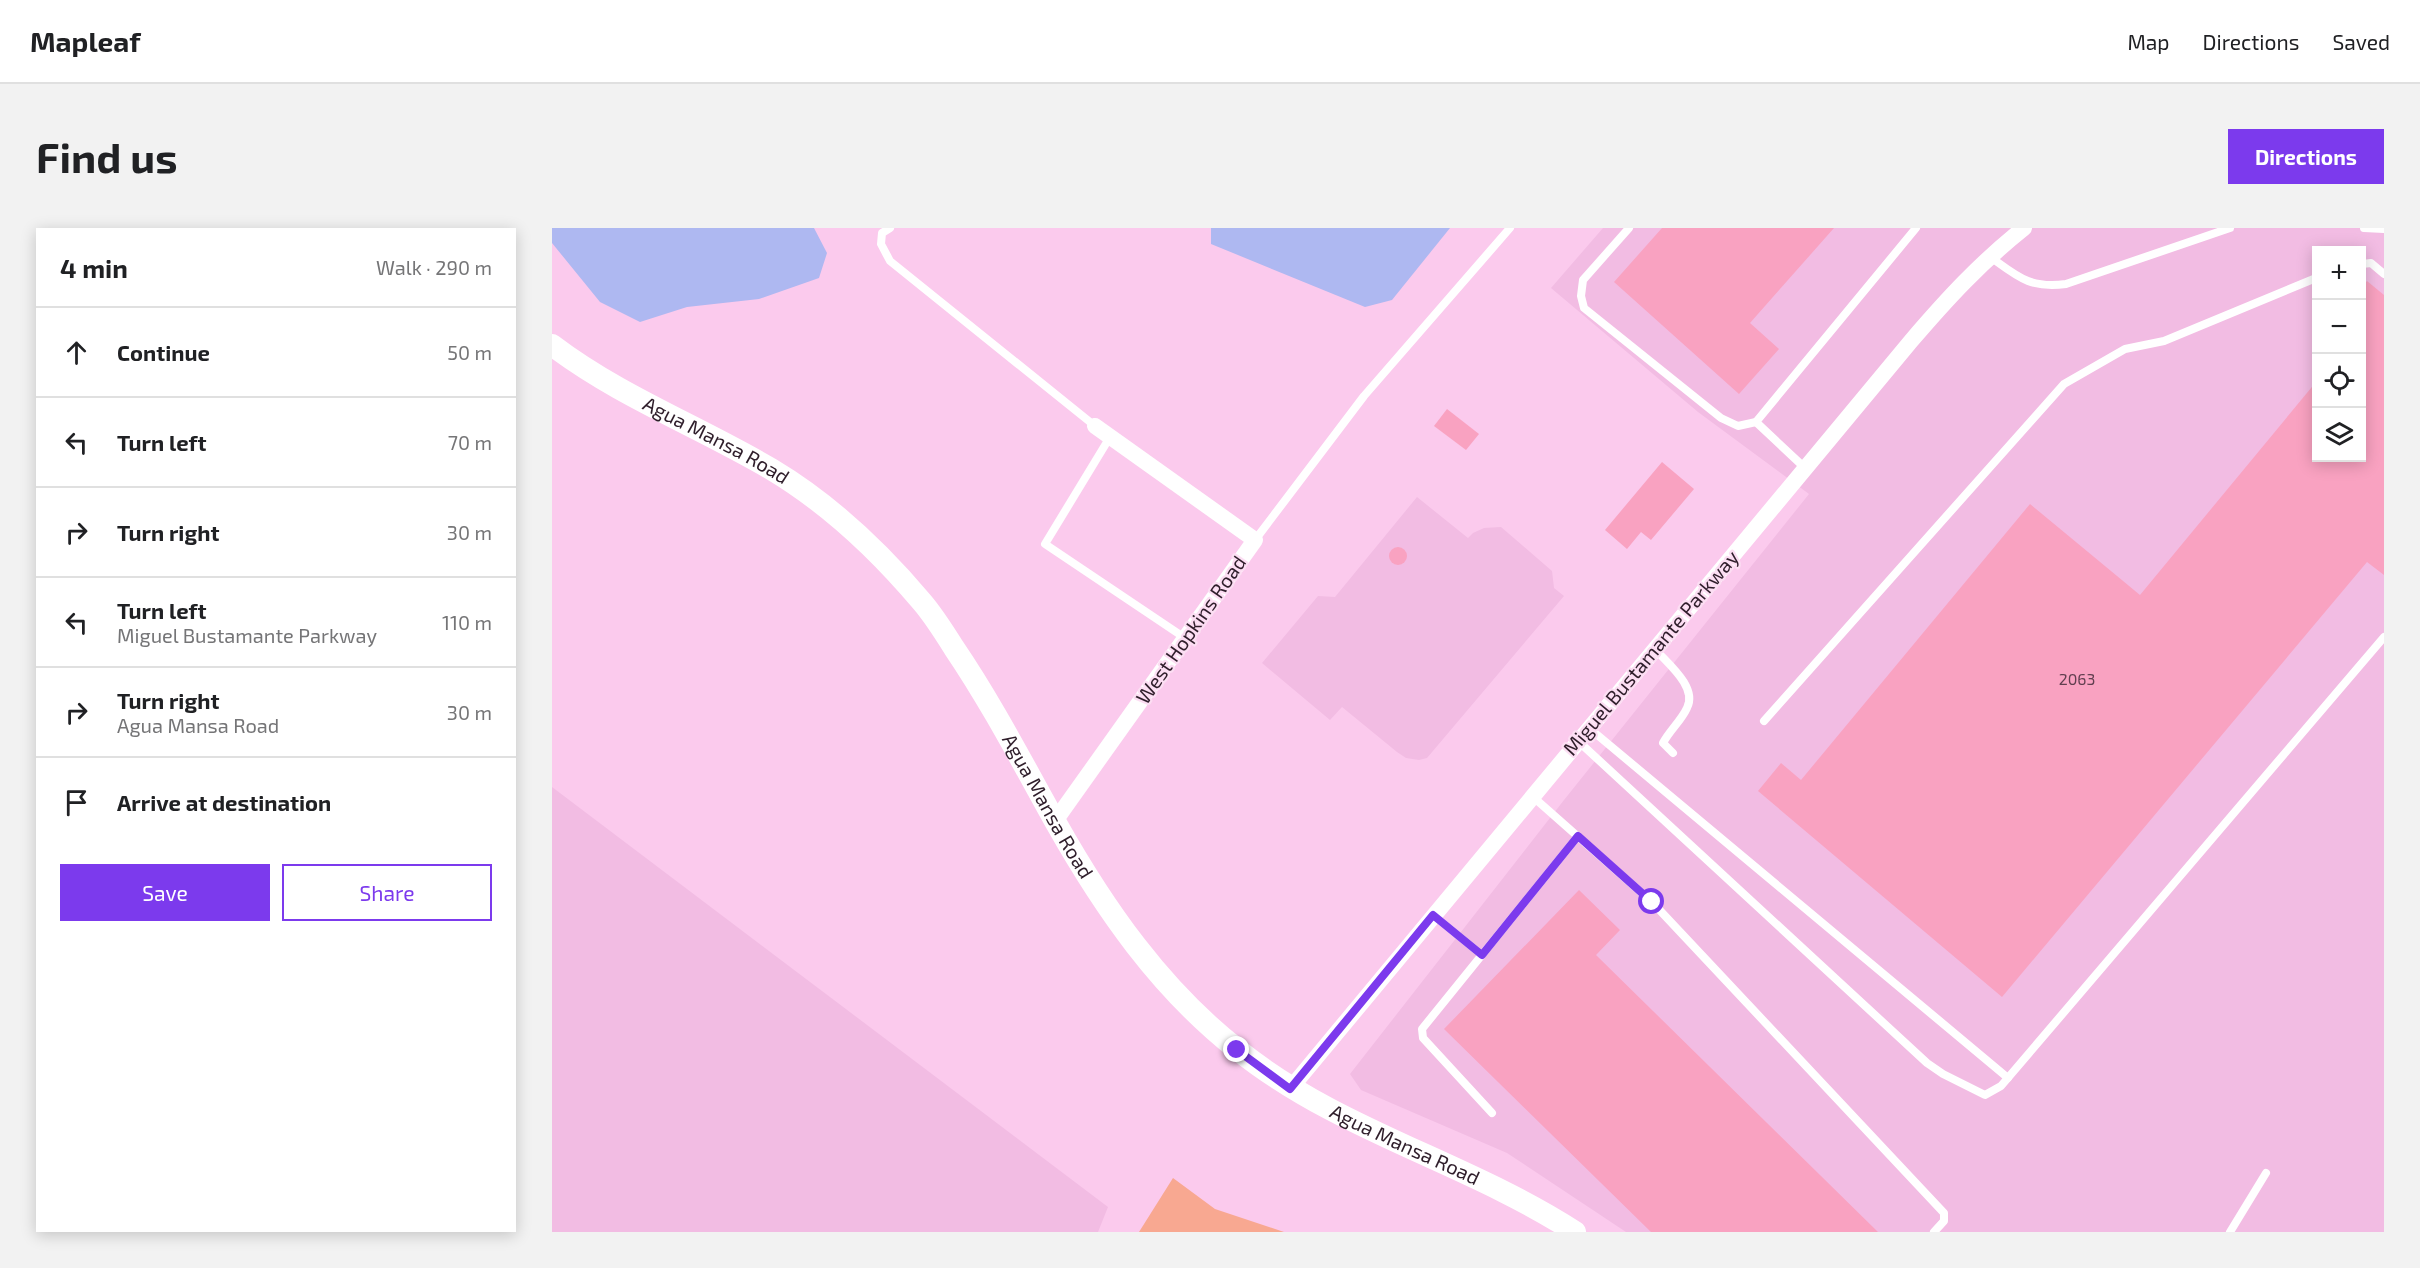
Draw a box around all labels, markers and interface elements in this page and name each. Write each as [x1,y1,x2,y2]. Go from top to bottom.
text: Mapleaf [30,24,141,58]
text: Map [2127,29,2170,54]
text: Directions [2203,29,2299,54]
text: Saved [2332,29,2390,54]
button: Directions [2228,129,2384,184]
text: Find us [36,131,178,181]
map controls [2312,246,2366,462]
button: + [2312,246,2366,300]
text: 4 min [60,252,128,283]
text: Walk · 290 m [376,255,492,279]
button: − [2312,300,2366,354]
icon: ahead [60,336,93,369]
text: Continue [117,339,210,365]
text: 50 m [447,340,492,364]
button: locate [2312,354,2366,408]
street label: Agua Mansa Road [639,391,794,488]
button: layers [2312,408,2366,462]
icon: left [60,426,93,459]
text: Turn left [117,429,206,455]
text: 70 m [448,430,492,454]
icon: right [60,516,93,549]
text: Turn right [117,519,219,545]
text: 30 m [447,520,492,544]
street label: Miguel Bustamante Parkway [1557,545,1743,760]
street label: West Hopkins Road [1130,551,1250,708]
text: Turn left [117,597,206,623]
icon: left [60,606,93,639]
text: 110 m [442,610,492,634]
text: Miguel Bustamante Parkway [117,623,377,647]
house number: 2063 [2059,669,2095,688]
text: Turn right [117,687,219,713]
icon: right [60,696,93,729]
text: 30 m [447,700,492,724]
text: Agua Mansa Road [117,713,279,737]
street label: Agua Mansa Road [998,729,1099,882]
icon: arrive [60,786,93,819]
text: Arrive at destination [117,789,331,815]
button: Save [60,864,270,921]
button: Share [282,864,492,921]
route start [1638,888,1664,914]
route end [1223,1036,1249,1062]
street label: Agua Mansa Road [1326,1098,1484,1189]

